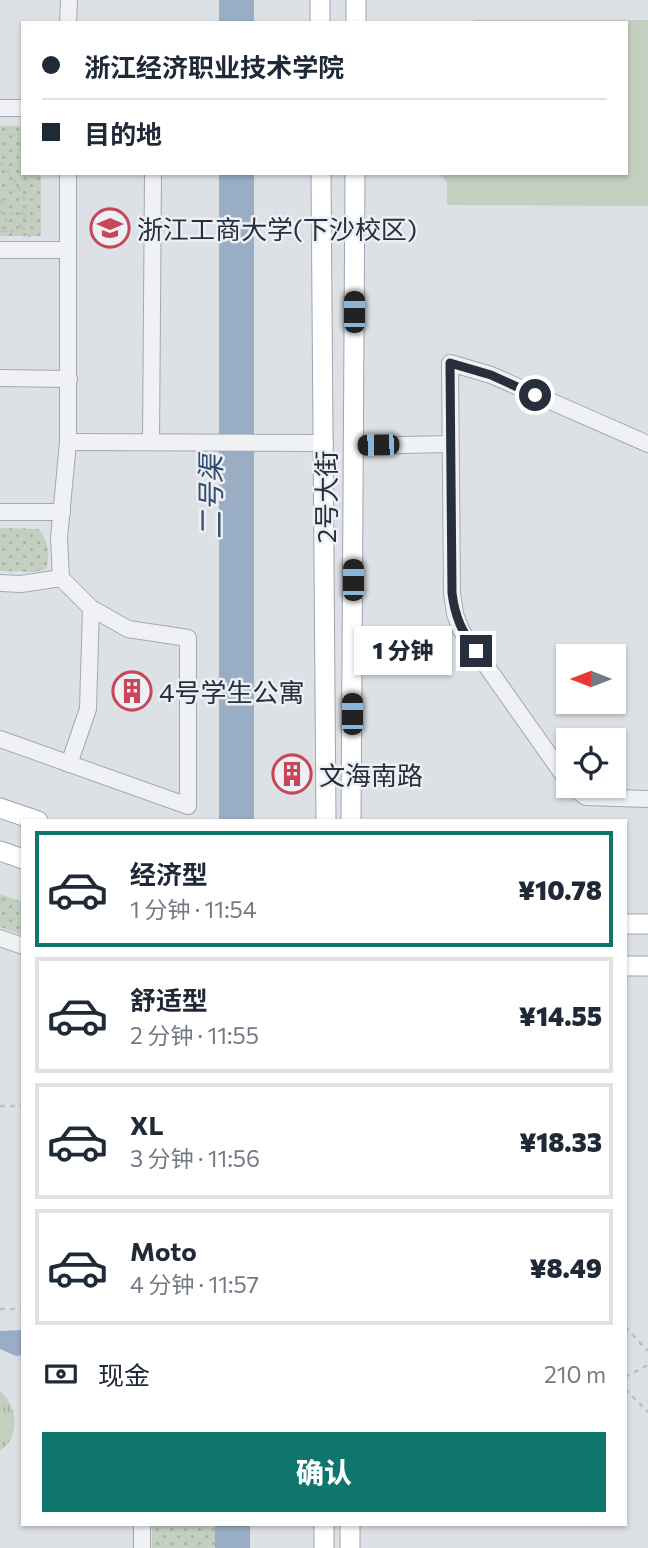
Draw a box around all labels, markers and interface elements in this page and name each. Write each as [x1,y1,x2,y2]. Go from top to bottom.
text: 浙江经济职业技术学院 [84,51,344,82]
text: 目的地 [84,118,162,149]
school or university icon: 浙江工商大学(下沙校区) [89,207,131,249]
place label: 浙江工商大学(下沙校区) [137,213,417,244]
car [344,291,365,333]
route start [519,379,551,411]
car [357,434,400,456]
water label: 二号渠 [193,451,227,539]
street label: 2号大街 [310,451,341,543]
car [343,559,364,601]
callout: 1 分钟 [354,626,452,676]
route end [460,635,492,667]
text: 1 分钟 [372,636,434,664]
north arrow [556,644,626,714]
map controls [556,644,626,798]
building icon: 4号学生公寓 [111,670,153,712]
place label: 4号学生公寓 [159,676,305,707]
car [342,693,363,735]
button: locate [556,728,626,798]
building icon: 文海南路 [271,753,313,795]
place label: 文海南路 [319,759,423,790]
icon: car [46,858,109,921]
text: 经济型 [130,858,208,889]
text: ¥10.78 [518,874,602,905]
text: 1 分钟 · 11:54 [130,895,257,923]
icon: car [46,984,109,1047]
text: 舒适型 [130,984,208,1015]
text: ¥14.55 [519,1000,602,1031]
text: 2 分钟 · 11:55 [130,1021,259,1049]
text: XL [130,1109,164,1140]
icon: car [46,1110,109,1173]
text: ¥18.33 [519,1126,602,1157]
text: 3 分钟 · 11:56 [130,1144,260,1172]
text: Moto [130,1235,197,1266]
icon: car [46,1236,109,1299]
text: ¥8.49 [529,1252,602,1283]
text: 4 分钟 · 11:57 [130,1270,259,1298]
icon: cash [42,1355,80,1393]
text: 现金 [98,1359,150,1390]
text: 210 m [544,1360,606,1388]
button: 确认 [42,1432,606,1512]

